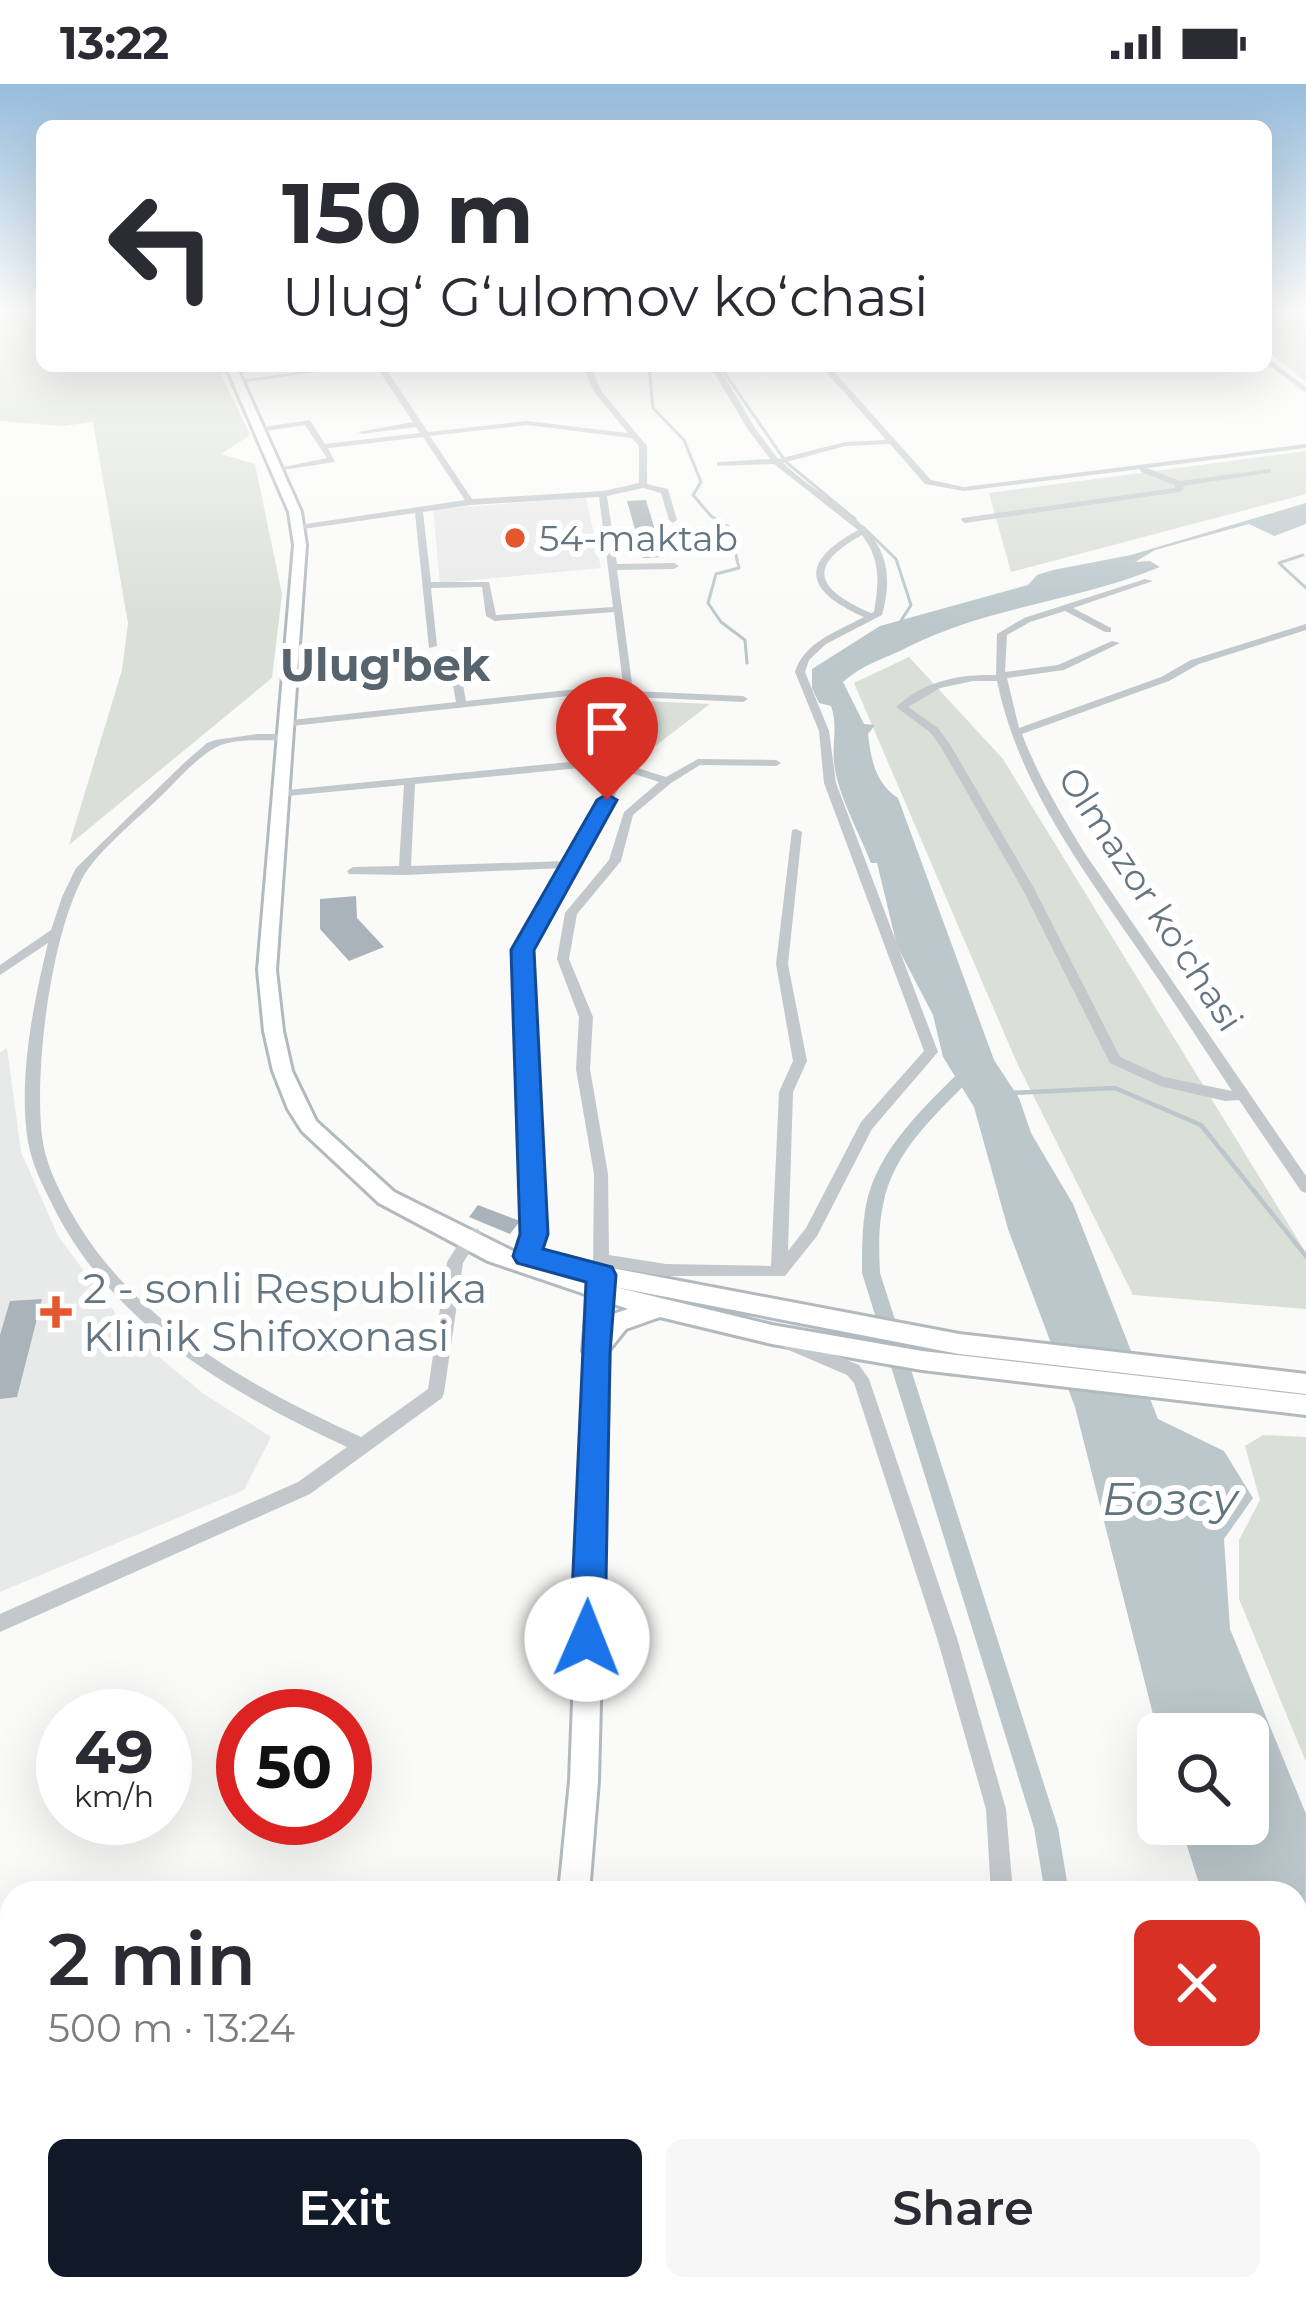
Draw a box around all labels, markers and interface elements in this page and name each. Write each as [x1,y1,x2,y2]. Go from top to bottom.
text: 13:22 [60,15,169,70]
text: 150 m [282,162,534,264]
icon: left [84,168,240,324]
text: Ulugʻ Gʻulomov koʻchasi [282,264,929,330]
place label: 54-maktab [539,516,738,560]
marker: 54-maktab [502,525,528,551]
district label: Ulug'bek [280,637,491,692]
pin [556,677,658,800]
icon: arrive [574,695,640,761]
street label: Olmazor ko'chasi [1049,759,1253,1039]
place label: 2 - sonli Respublika Klinik Shifoxonasi [83,1262,487,1362]
marker: 2 - sonli Respublika Klinik Shifoxonasi [40,1296,72,1328]
water label: Бозсу [1102,1471,1240,1526]
position arrow [524,1576,650,1702]
speed limit sign: 50 [216,1689,372,1845]
map controls [1137,1713,1269,1845]
button: search [1137,1713,1269,1845]
text: 49 [74,1715,154,1788]
text: km/h [74,1778,154,1815]
text: 2 min [48,1915,256,2003]
button: close [1134,1920,1260,2046]
text: 500 m · 13:24 [48,2004,295,2052]
button: Exit [48,2139,642,2277]
button: Share [666,2139,1260,2277]

